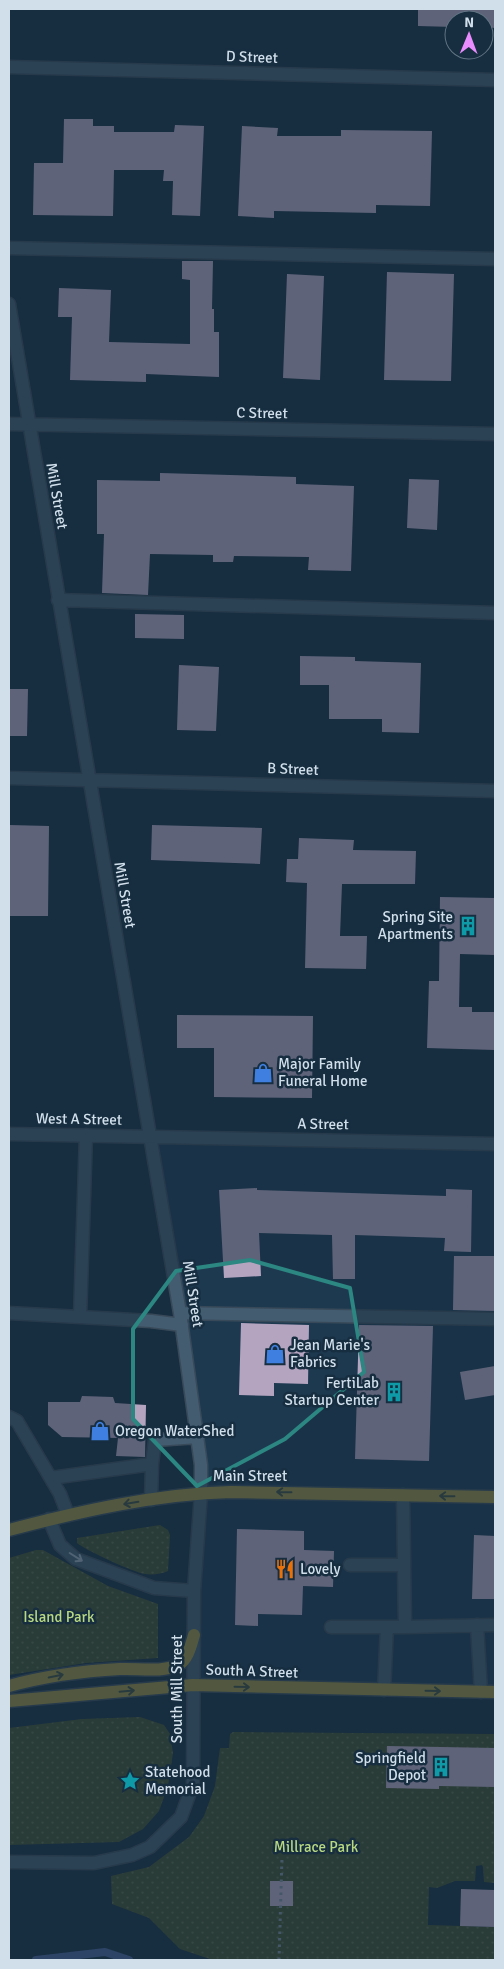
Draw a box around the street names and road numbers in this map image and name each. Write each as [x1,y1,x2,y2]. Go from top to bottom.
street label: D Street [226,47,278,67]
street label: C Street [236,404,288,422]
street label: Mill Street [42,461,72,531]
street label: B Street [267,759,319,779]
street label: Mill Street [110,860,140,930]
street label: West A Street [36,1109,122,1129]
street label: A Street [297,1115,349,1133]
street label: Mill Street [179,1259,207,1329]
street label: Main Street [213,1467,287,1485]
street label: South Mill Street [168,1635,186,1743]
street label: South A Street [205,1660,299,1682]

